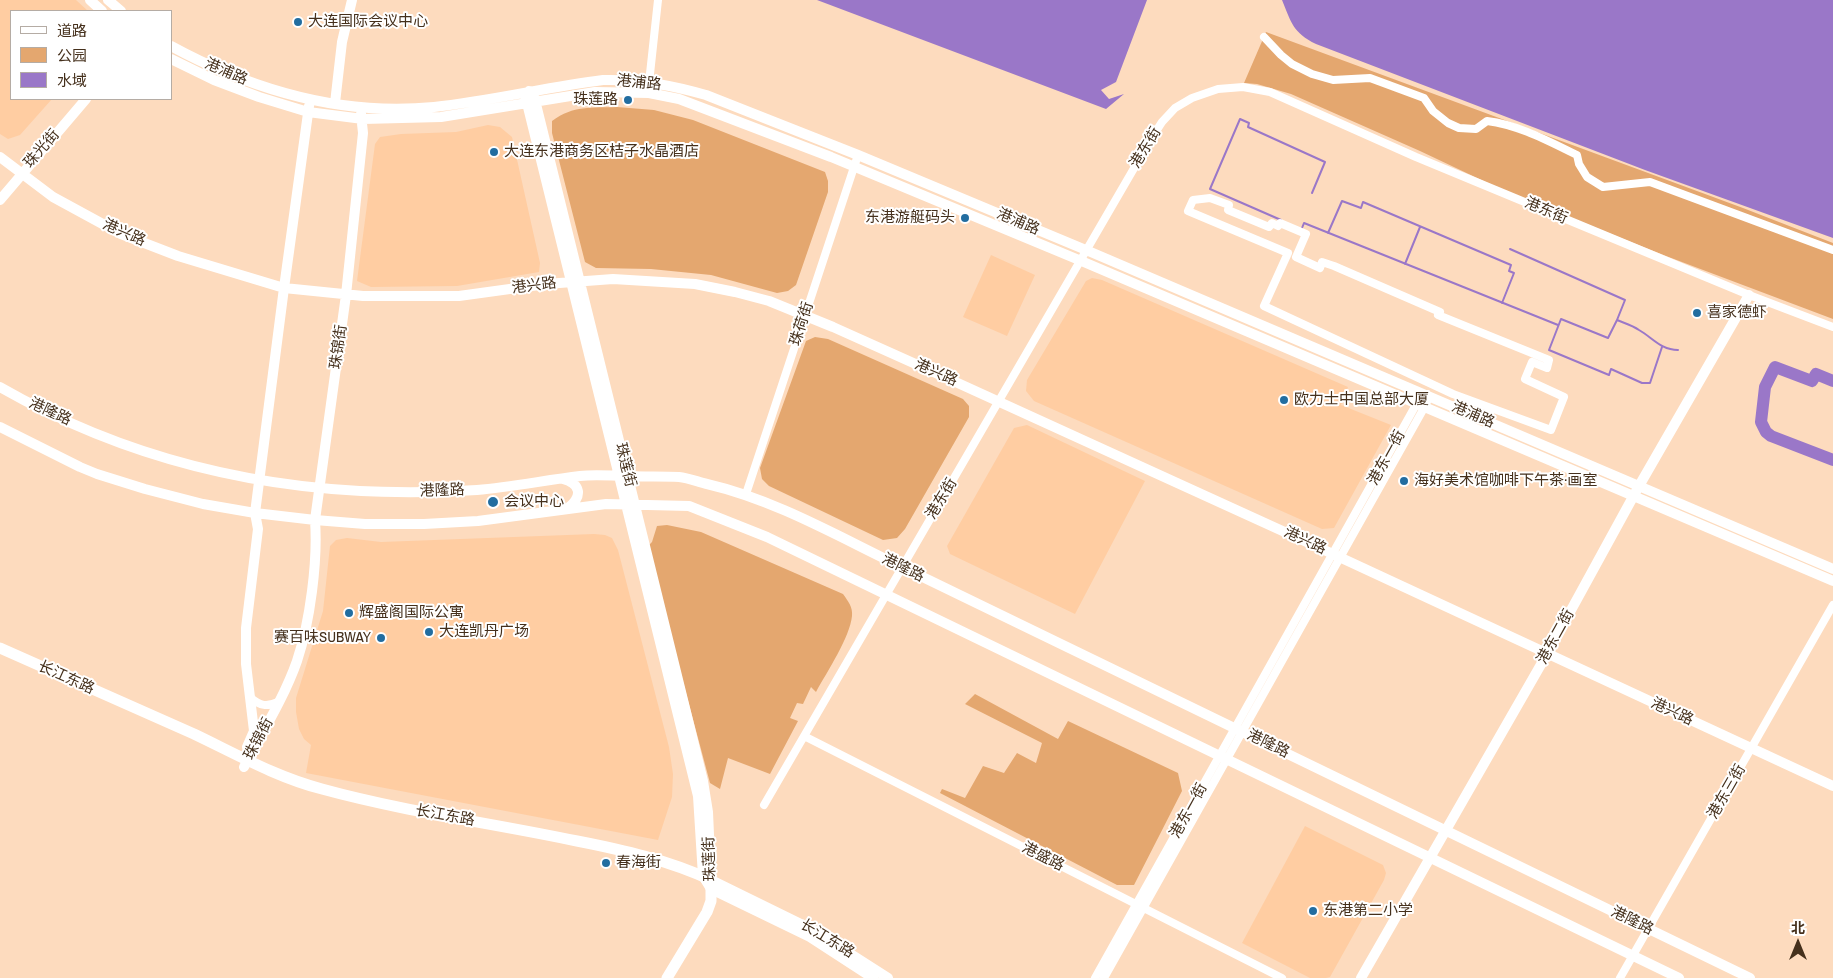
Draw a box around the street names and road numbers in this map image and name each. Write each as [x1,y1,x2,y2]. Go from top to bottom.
street label: 港浦路 [202,55,250,89]
street label: 港浦路 [616,72,662,94]
street label: 港东街 [1127,124,1165,172]
street label: 珠光街 [20,126,64,172]
street label: 港东街 [1522,194,1570,228]
street label: 港浦路 [994,205,1042,239]
street label: 港兴路 [100,216,148,250]
street label: 港兴路 [511,274,557,298]
street label: 珠荷街 [786,300,818,348]
street label: 珠锦街 [327,323,351,371]
street label: 港兴路 [912,356,960,390]
street label: 港隆路 [26,394,74,430]
street label: 港浦路 [1449,398,1497,432]
street label: 港东一街 [1365,427,1409,489]
street label: 珠莲街 [611,441,639,489]
street label: 港东街 [923,475,961,523]
street label: 港隆路 [419,481,465,501]
street label: 港兴路 [1281,523,1329,559]
street label: 港隆路 [879,550,927,586]
street label: 港东二街 [1534,606,1578,668]
street label: 长江东路 [35,658,97,698]
street label: 港兴路 [1648,694,1696,730]
street label: 珠锦街 [240,715,278,763]
street label: 港隆路 [1244,726,1292,762]
street label: 港东三街 [1704,762,1750,822]
street label: 港东一街 [1167,780,1211,842]
street label: 长江东路 [414,802,476,830]
street label: 珠莲街 [700,836,720,882]
street label: 港盛路 [1019,839,1067,875]
street label: 港隆路 [1608,903,1656,939]
street label: 长江东路 [797,916,857,962]

